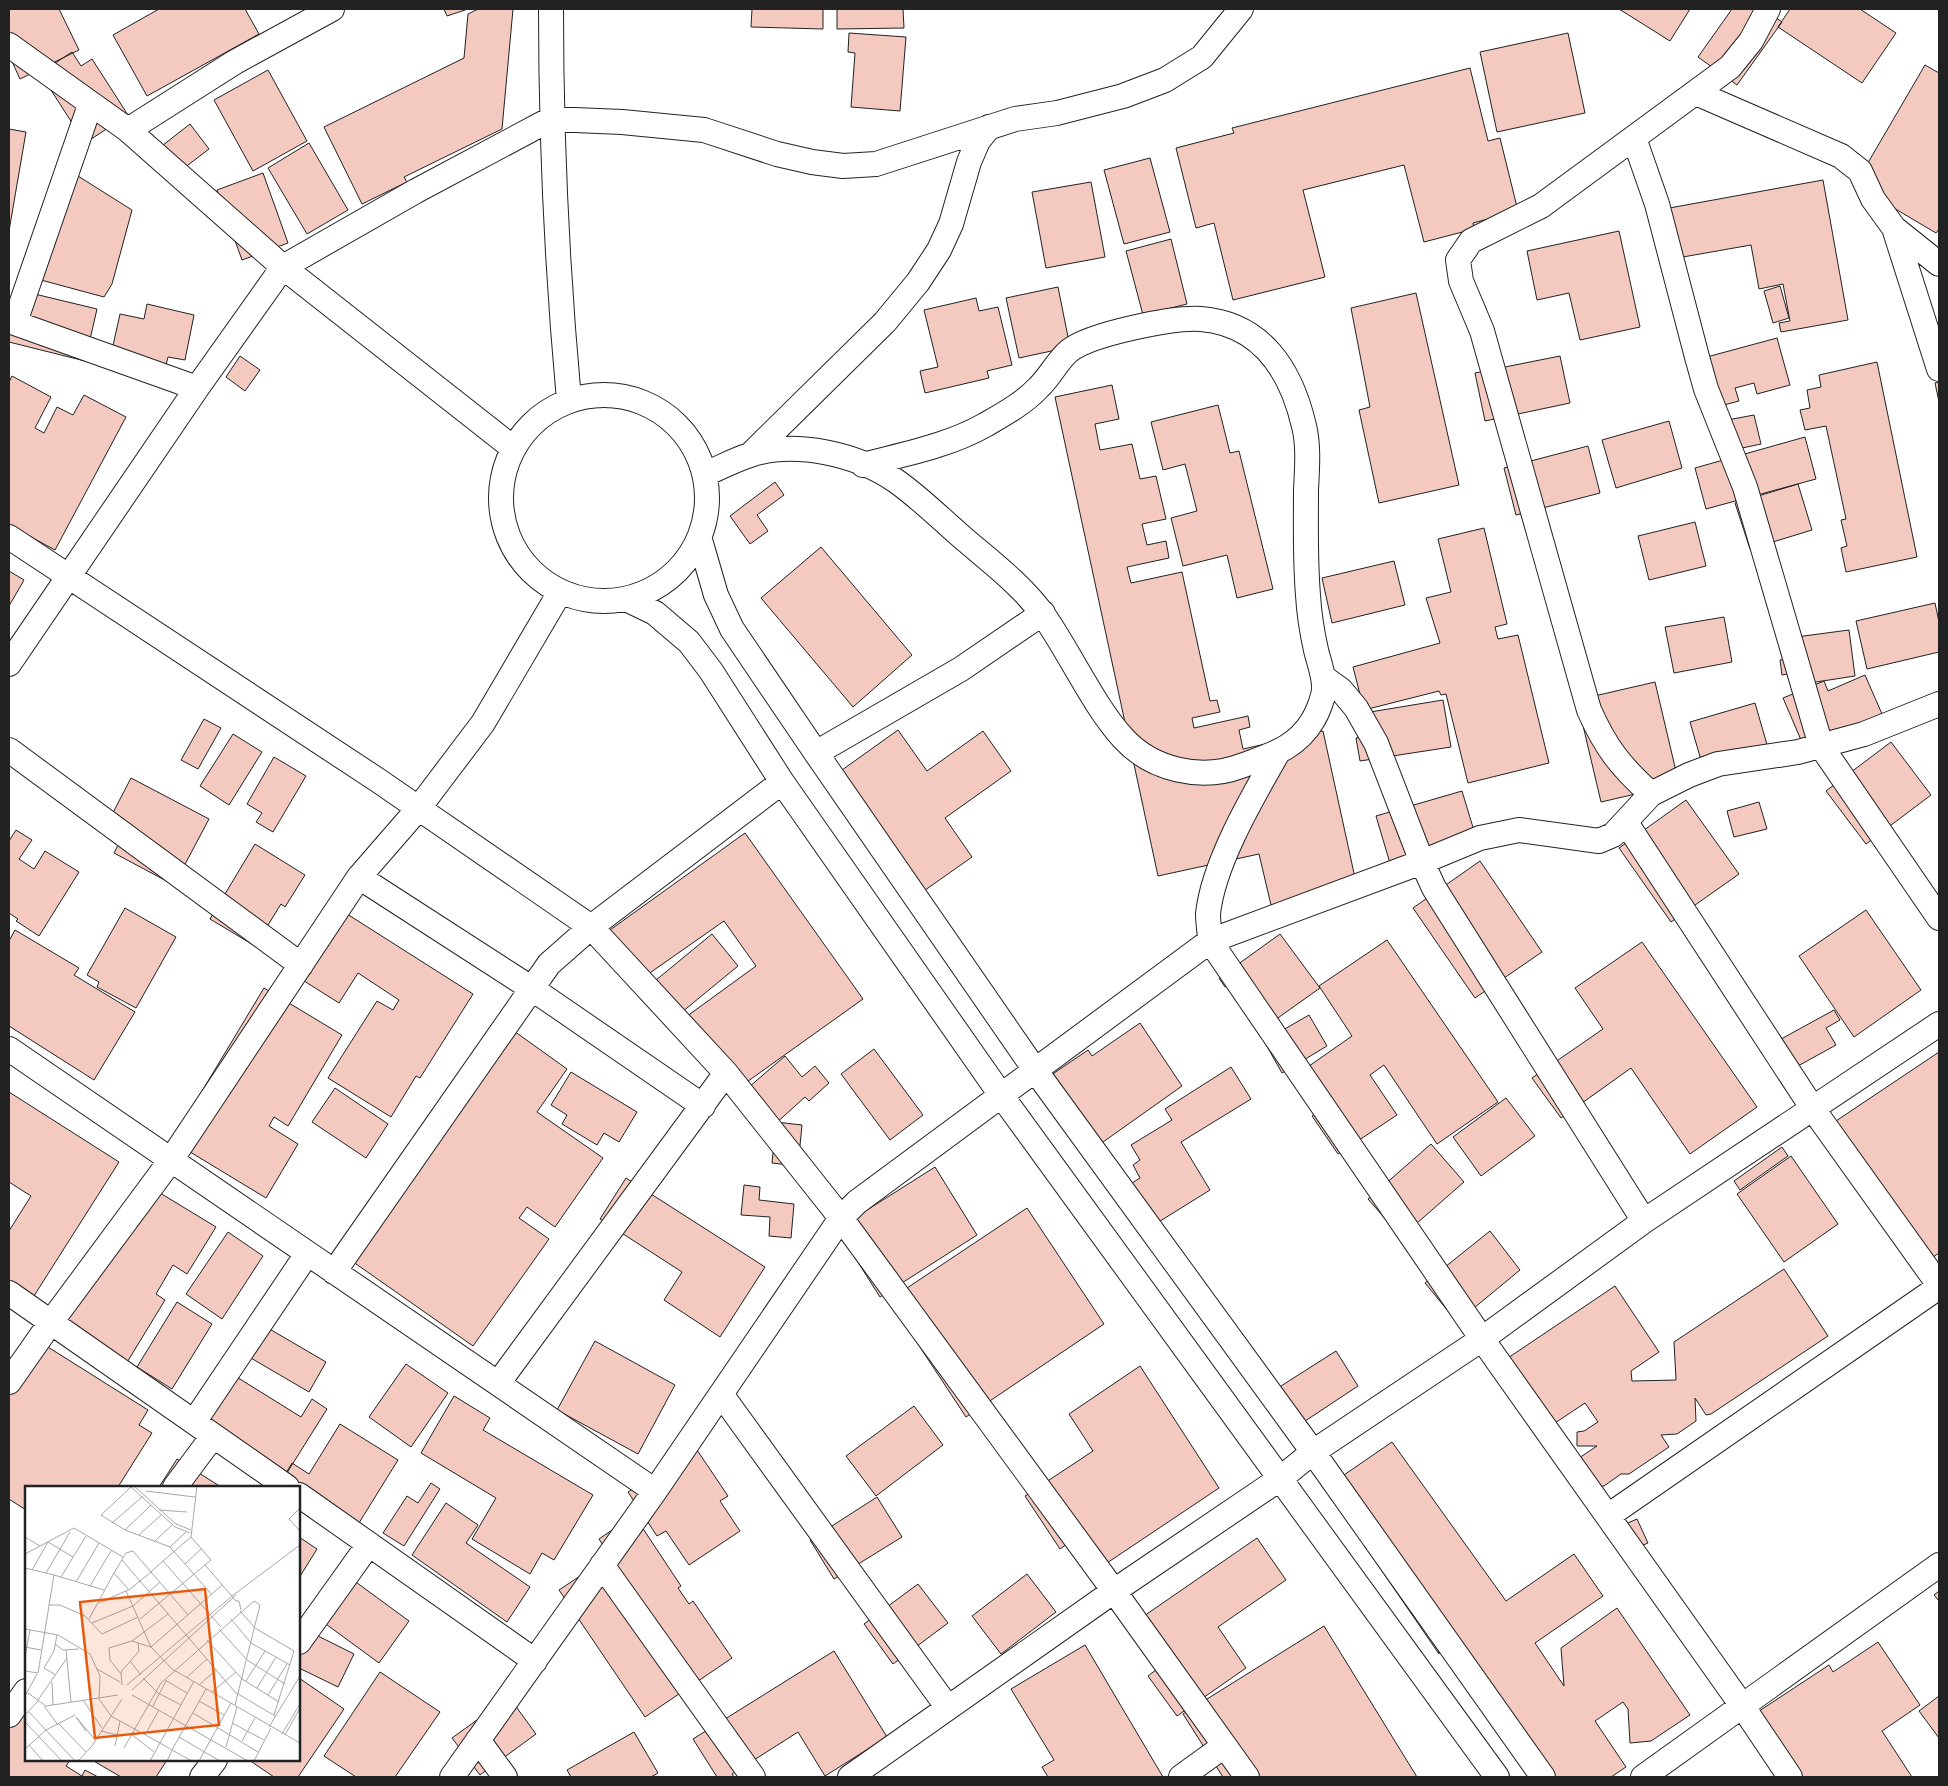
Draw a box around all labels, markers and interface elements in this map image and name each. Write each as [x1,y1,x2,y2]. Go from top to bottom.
inset map [25,1486,300,1761]

